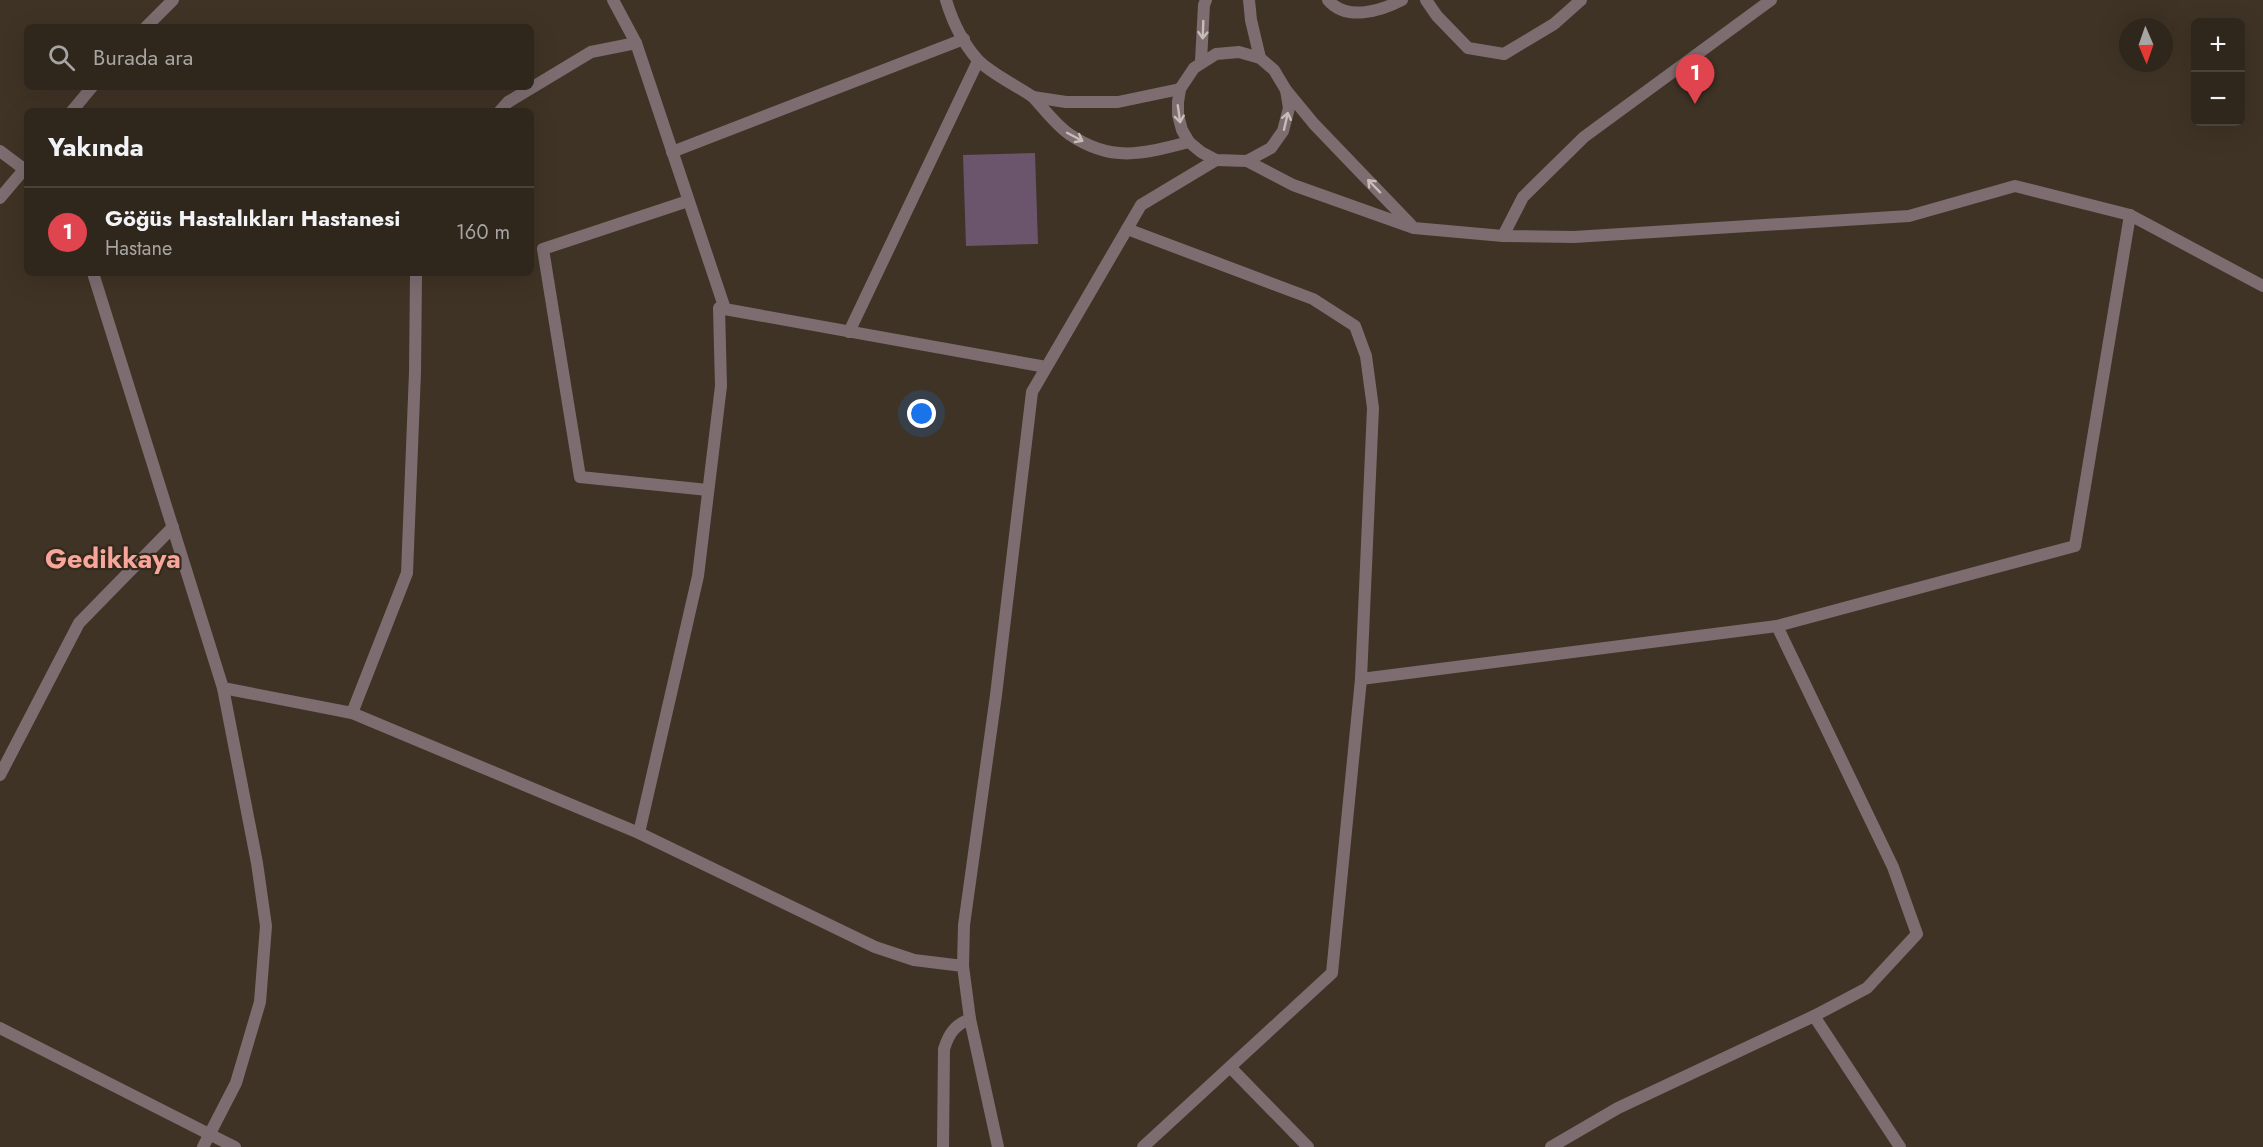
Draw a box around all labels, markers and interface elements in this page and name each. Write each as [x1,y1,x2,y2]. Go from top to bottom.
north arrow [2119,18,2173,72]
map controls [2191,18,2245,126]
button: + [2191,18,2245,72]
one-way arrow [1197,20,1208,40]
search box [24,24,534,90]
icon: search [45,41,78,74]
text: Burada ara [93,41,193,73]
pin: 1 [1676,54,1714,104]
button: − [2191,72,2245,126]
one-way arrow [1174,104,1185,124]
one-way arrow [1280,111,1292,130]
text: Yakında [48,128,144,166]
one-way arrow [1066,132,1084,143]
one-way arrow [1366,178,1381,193]
text: Göğüs Hastalıkları Hastanesi [105,202,400,234]
text: 1 [62,218,73,247]
text: 160 m [456,218,510,247]
text: Hastane [105,234,172,263]
your location [907,399,936,428]
district label: Gedikkaya [45,539,181,578]

